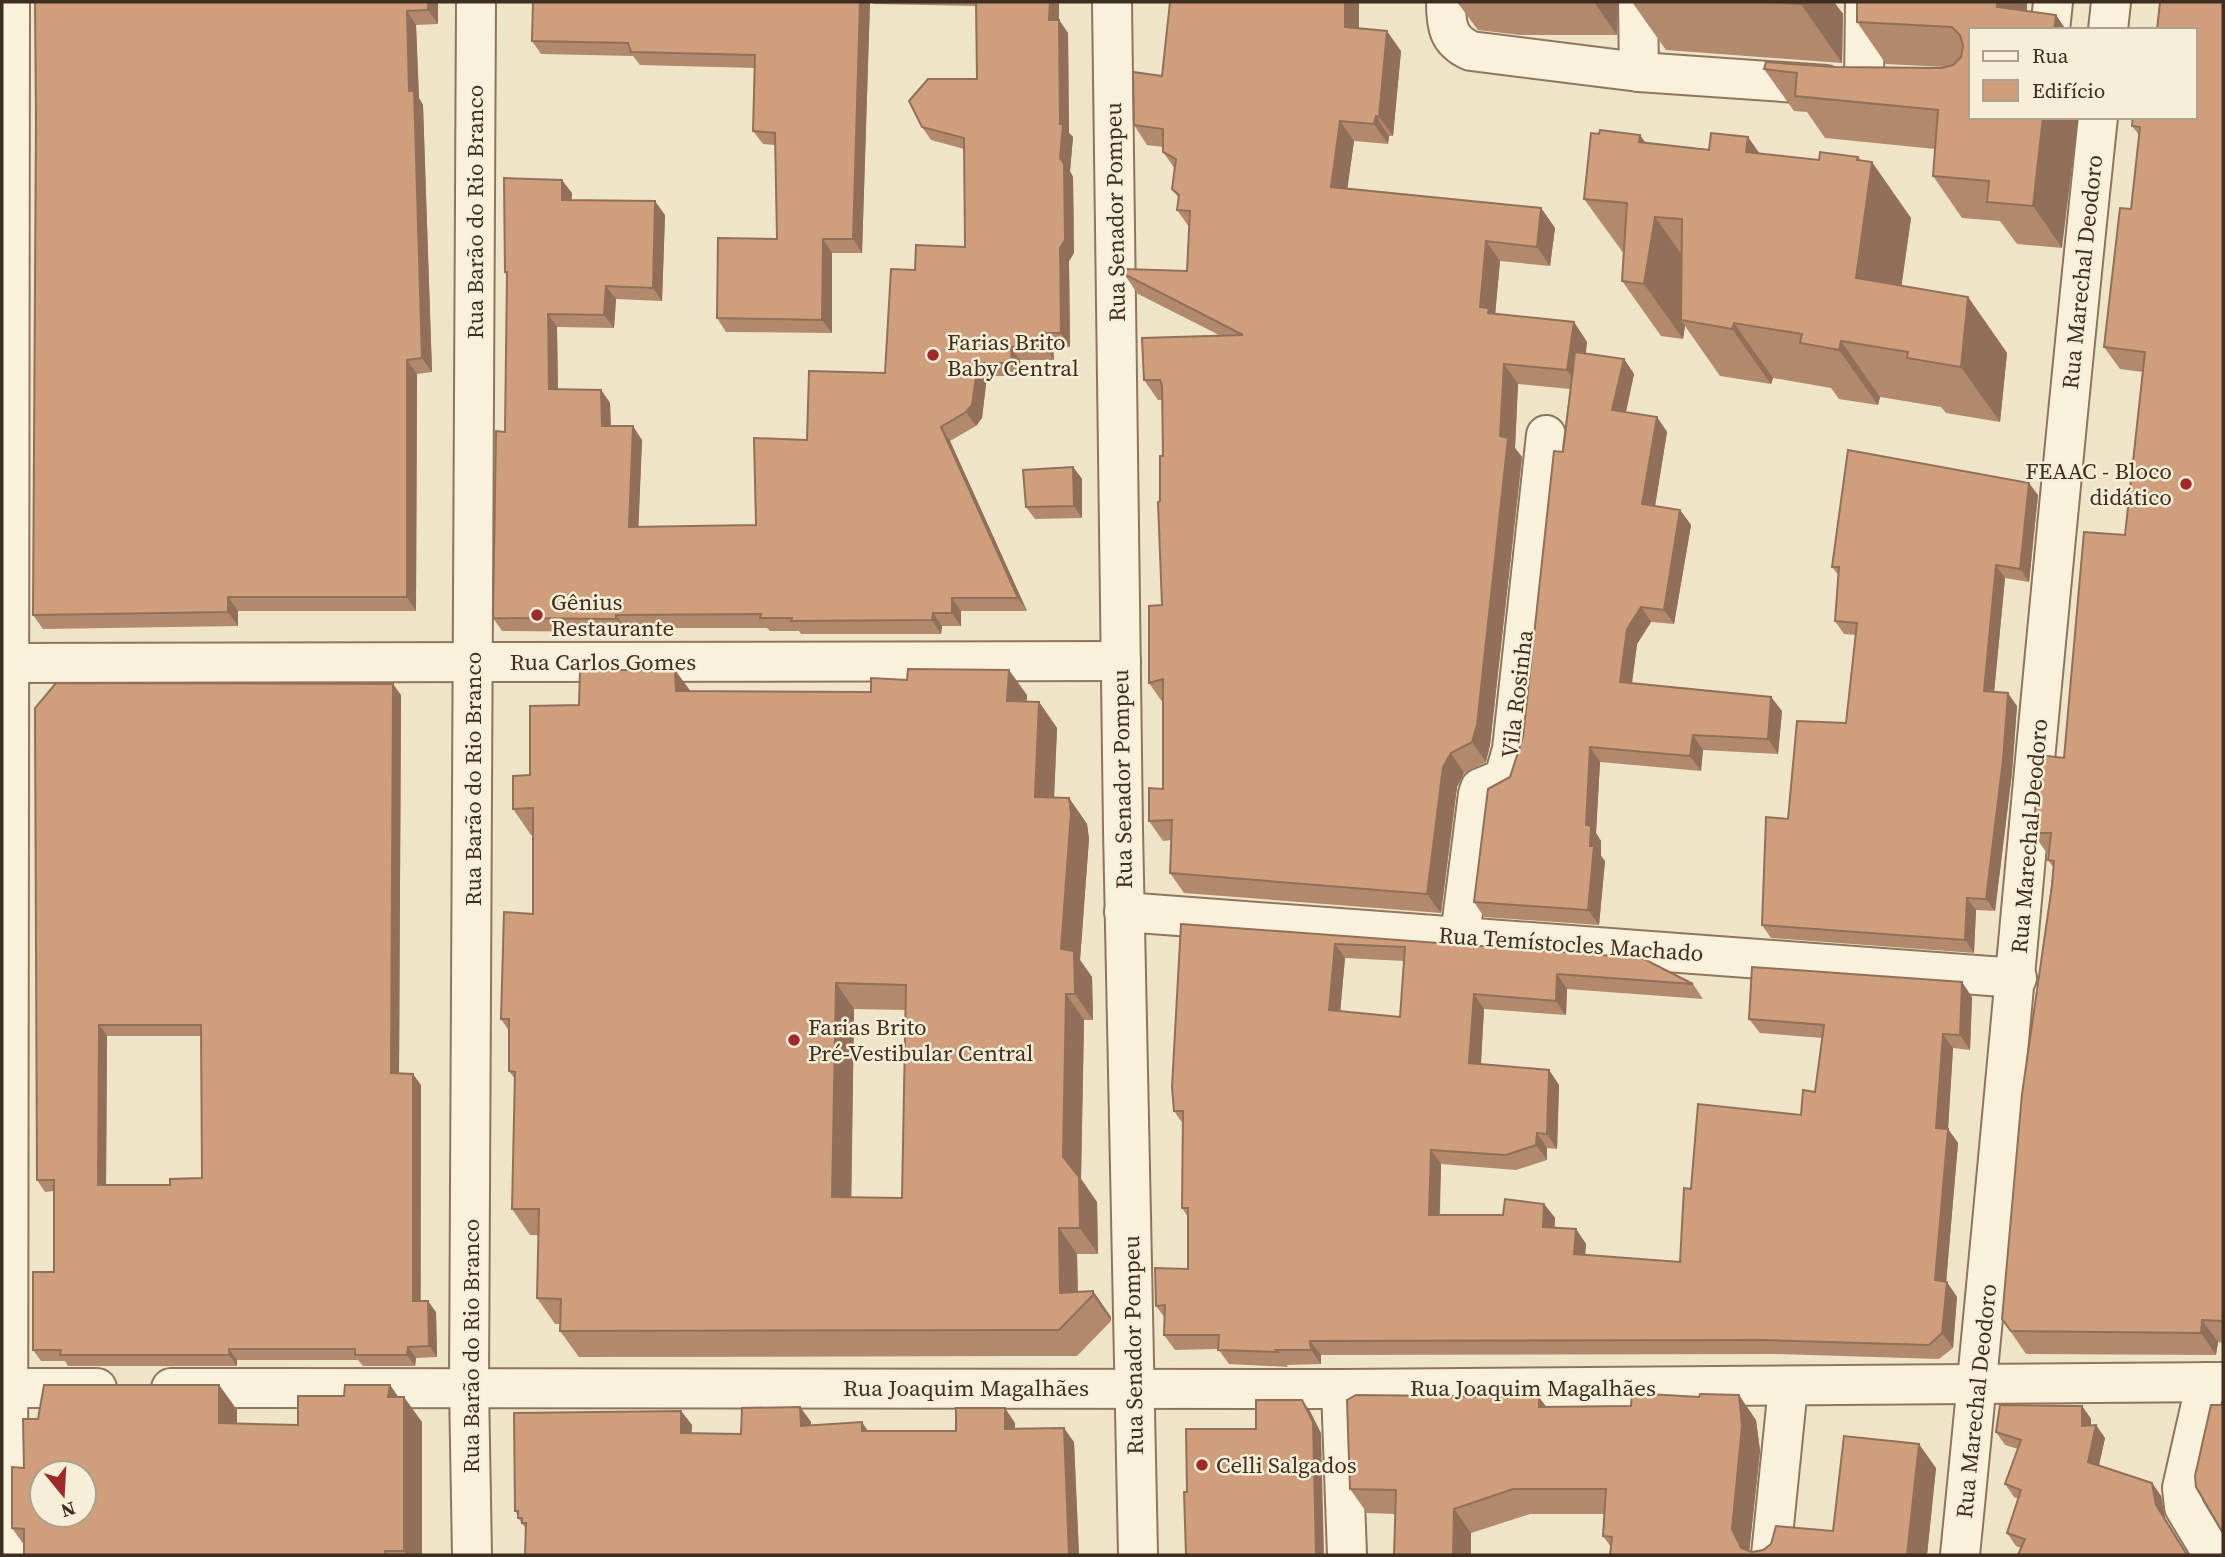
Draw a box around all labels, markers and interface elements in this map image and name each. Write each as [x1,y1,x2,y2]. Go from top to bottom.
legend [1969,28,2197,119]
text: Rua [2032,41,2069,70]
text: Edifício [2032,76,2105,105]
street label: Rua Barão do Rio Branco [459,85,491,339]
street label: Rua Senador Pompeu [1097,102,1133,322]
street label: Rua Marechal Deodoro [2054,153,2110,391]
place label: Farias Brito Baby Central [947,326,1079,384]
marker: Farias Brito Baby Central [925,347,941,363]
place label: FEAAC - Bloco didático [2025,455,2172,513]
marker: FEAAC - Bloco didático [2178,476,2194,492]
place label: Gênius Restaurante [551,586,674,644]
marker: Gênius Restaurante [529,607,545,623]
street label: Vila Rosinha [1493,628,1541,760]
street label: Rua Carlos Gomes [510,646,696,678]
street label: Rua Barão do Rio Branco [457,652,489,906]
street label: Rua Senador Pompeu [1104,669,1140,889]
street label: Rua Marechal Deodoro [2003,717,2055,955]
street label: Rua Temístocles Machado [1437,919,1705,969]
place label: Farias Brito Pré-Vestibular Central [808,1011,1034,1069]
marker: Farias Brito Pré-Vestibular Central [786,1032,802,1048]
street label: Rua Barão do Rio Branco [455,1219,487,1473]
street label: Rua Senador Pompeu [1115,1235,1151,1455]
street label: Rua Marechal Deodoro [1948,1282,2004,1520]
street label: Rua Joaquim Magalhães [843,1372,1089,1404]
street label: Rua Joaquim Magalhães [1410,1372,1656,1404]
place label: Celli Salgados [1216,1449,1357,1481]
marker: Celli Salgados [1194,1457,1210,1473]
north arrow [28,1459,98,1529]
text: N [58,1496,79,1525]

